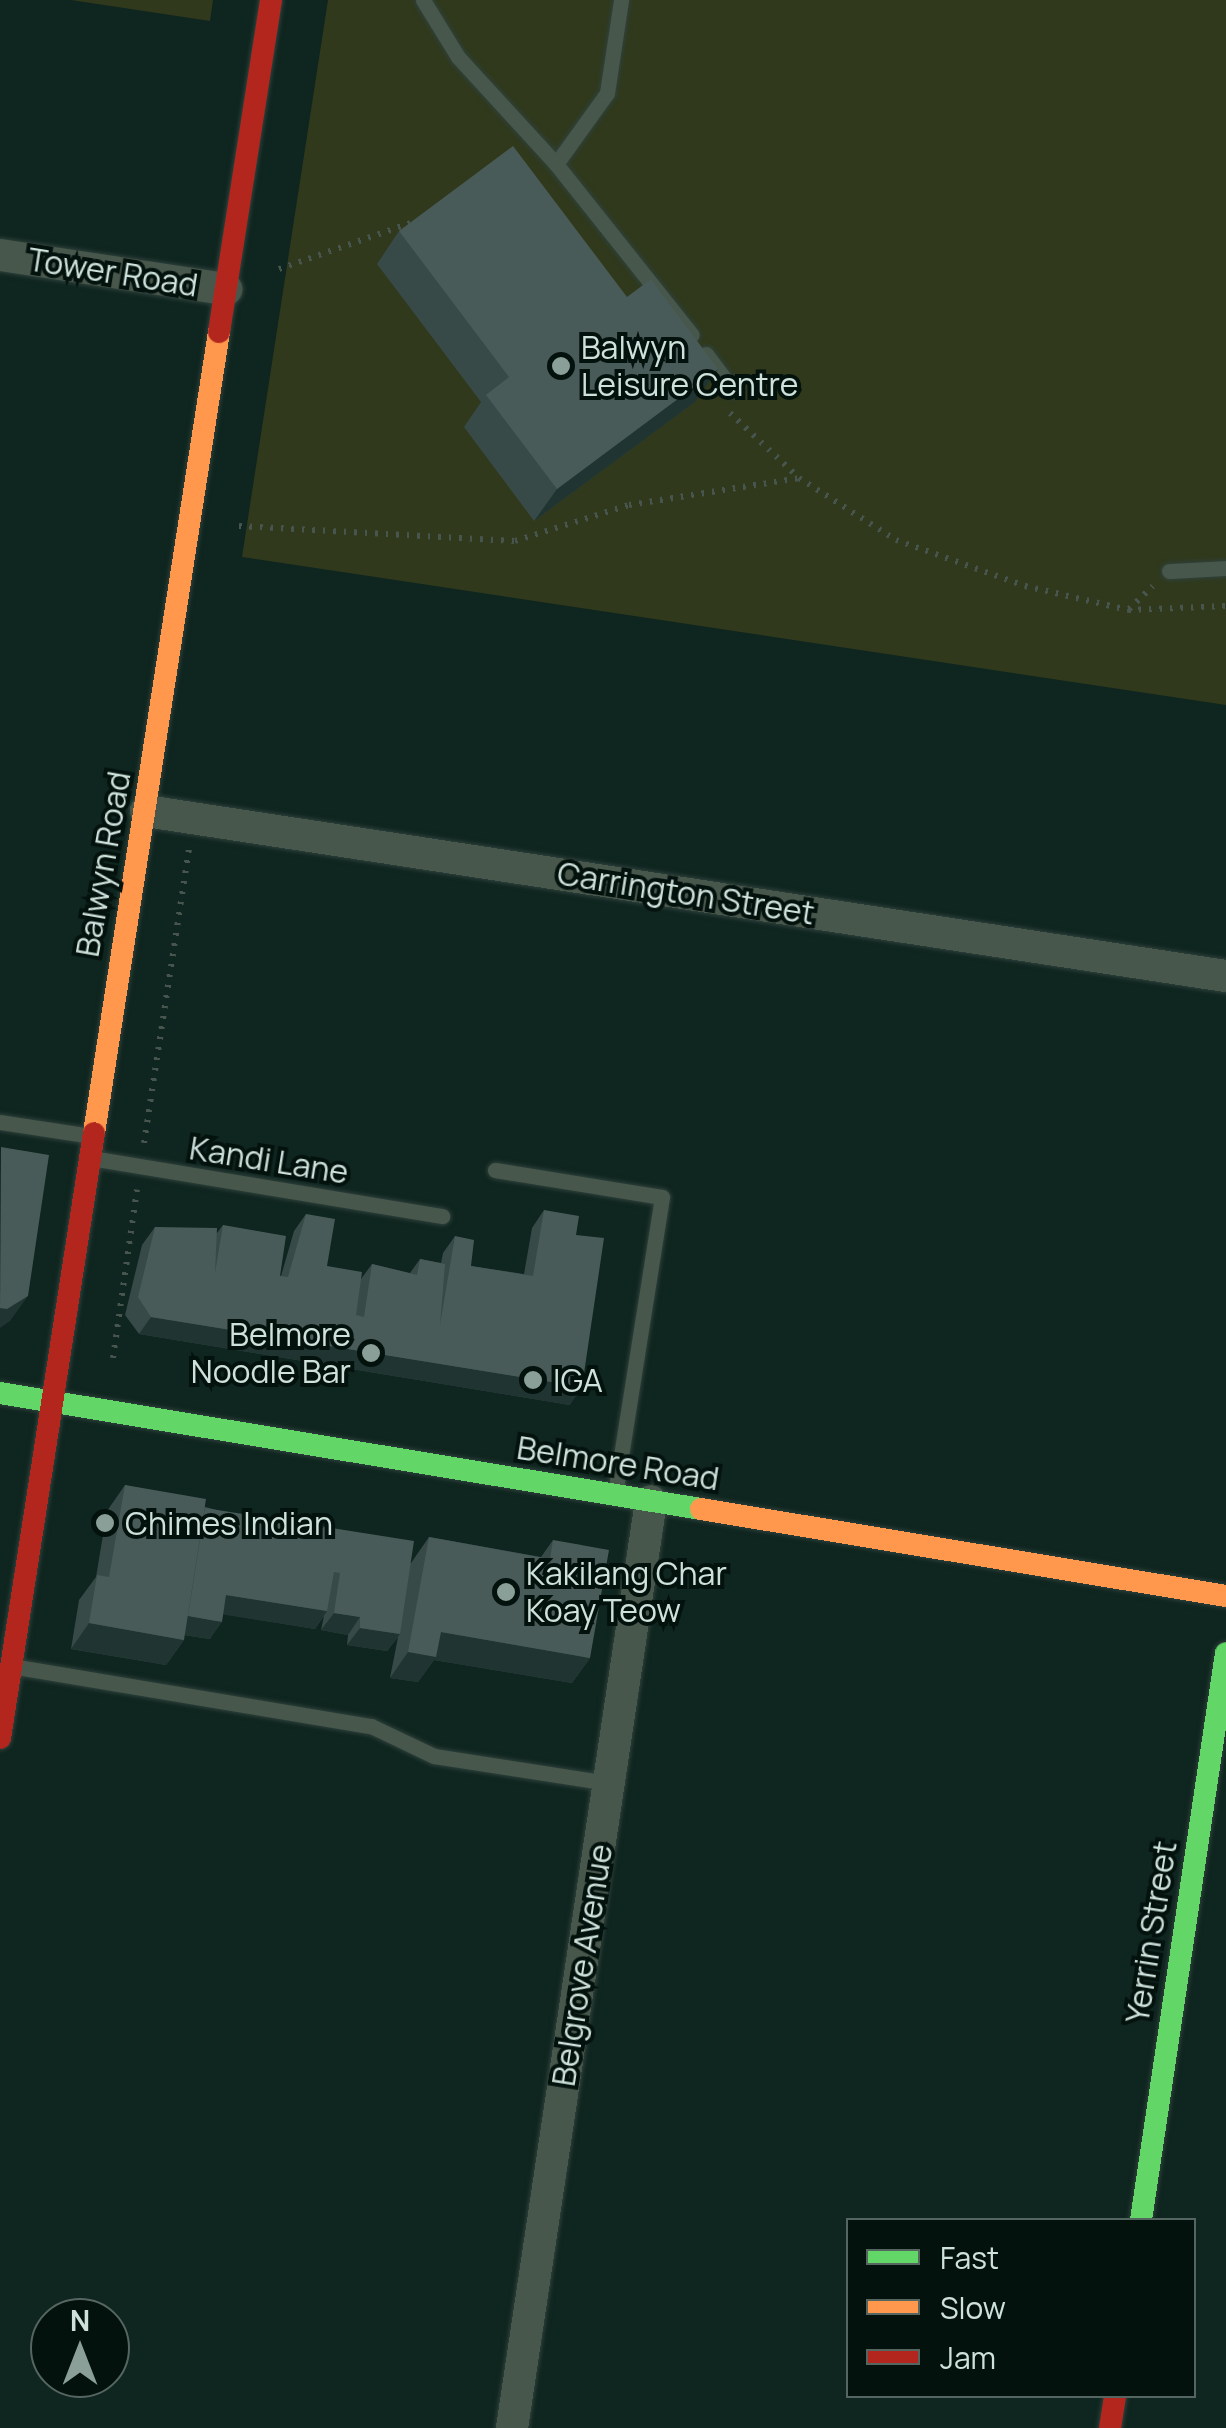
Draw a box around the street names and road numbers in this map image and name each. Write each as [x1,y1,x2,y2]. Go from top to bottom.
street label: Tower Road [25,240,201,304]
street label: Balwyn Road [68,768,138,960]
street label: Carrington Street [555,854,817,932]
street label: Kandi Lane [187,1129,351,1191]
street label: Belmore Road [514,1428,722,1498]
street label: Yerrin Street [1118,1838,1184,2026]
street label: Belgrove Avenue [544,1841,620,2089]

